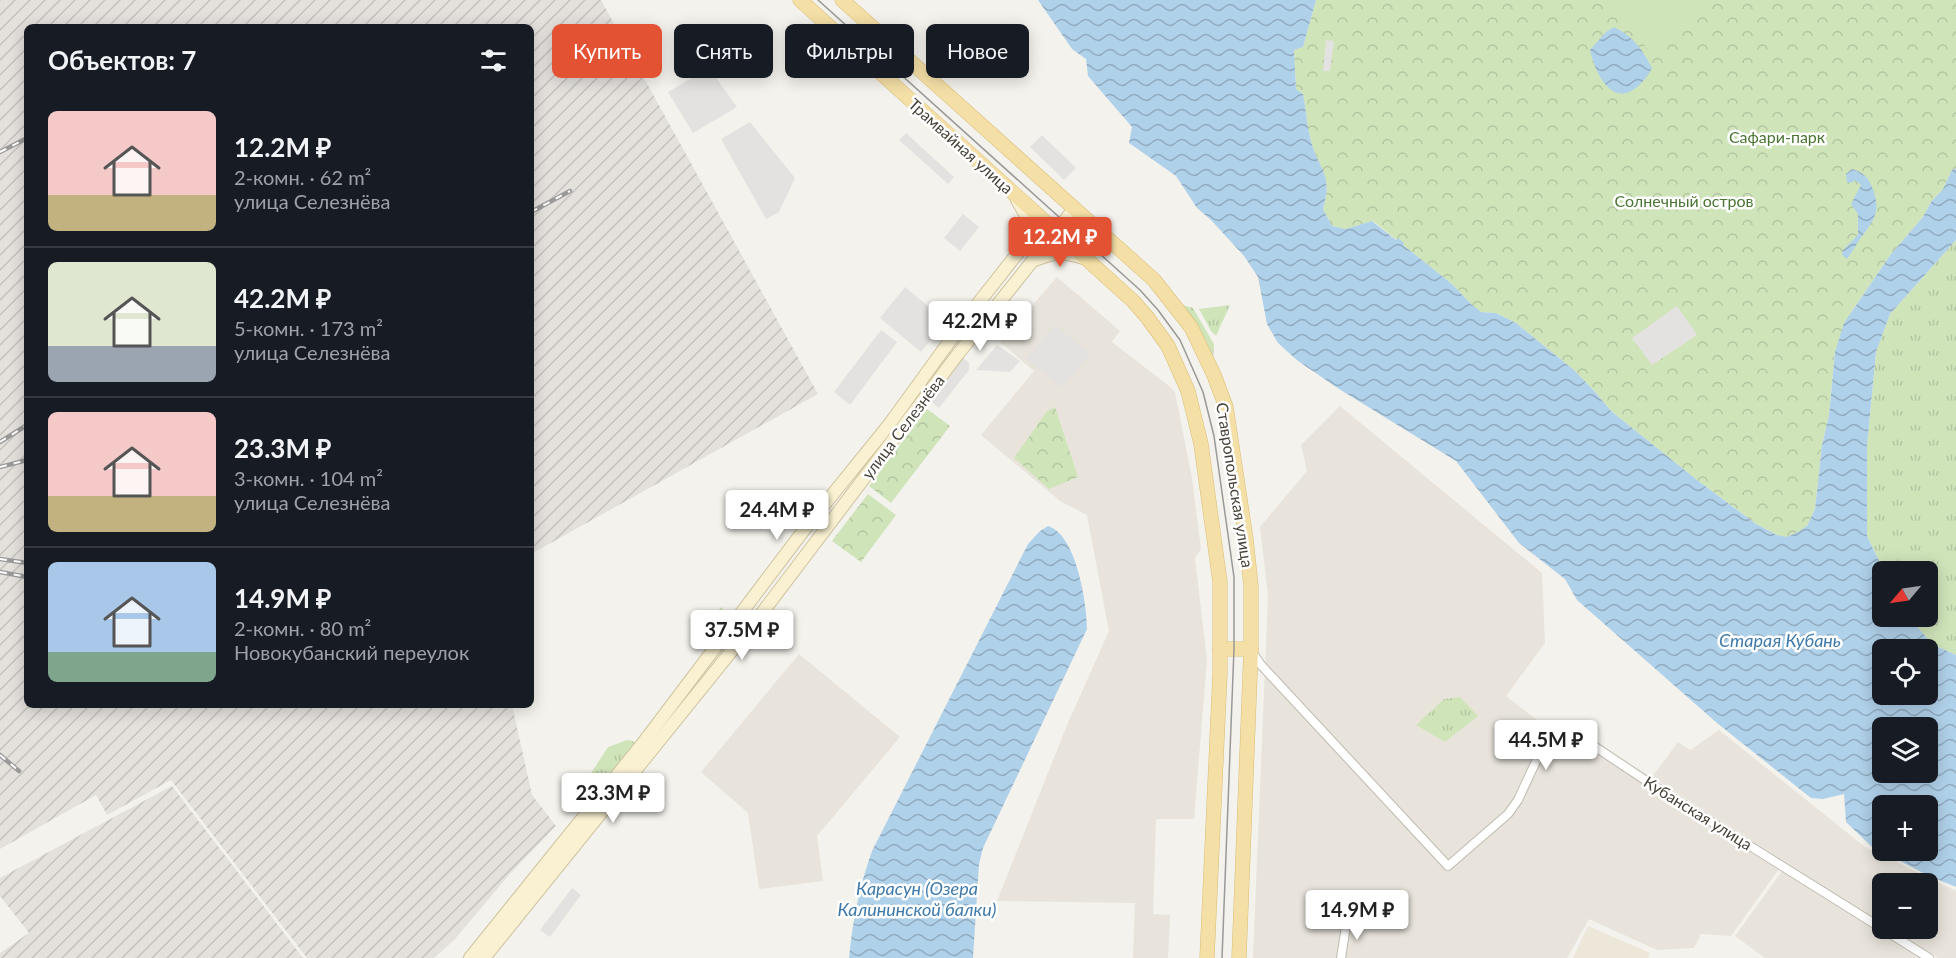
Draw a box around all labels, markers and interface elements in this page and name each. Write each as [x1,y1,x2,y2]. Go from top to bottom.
chip: Купить [552,24,662,78]
chip: Снять [674,24,773,78]
chip: Фильтры [785,24,914,78]
chip: Новое [926,24,1029,78]
text: Объектов: 7 [48,44,196,76]
icon: filters [477,44,510,77]
street label: Трамвайная улица [905,94,1017,197]
park label: Сафари-парк [1729,127,1826,146]
text: 12.2M ₽ [234,131,331,163]
icon: home [96,135,168,207]
text: 2-комн. · 62 m² [234,165,371,189]
text: улица Селезнёва [234,189,390,213]
park label: Солнечный остров [1614,191,1754,210]
pin: 12.2M ₽ [1005,217,1115,268]
text: 12.2M ₽ [1023,224,1097,248]
text: 42.2M ₽ [234,282,331,314]
icon: home [96,286,168,358]
pin: 42.2M ₽ [925,301,1035,352]
text: 42.2M ₽ [943,308,1017,332]
text: 5-комн. · 173 m² [234,316,383,340]
text: улица Селезнёва [234,340,390,364]
street label: улица Селезнёва [857,371,948,482]
street label: Ставропольская улица [1213,401,1258,569]
text: 23.3M ₽ [234,432,331,464]
icon: home [96,436,168,508]
text: 3-комн. · 104 m² [234,466,383,490]
text: улица Селезнёва [234,490,390,514]
pin: 24.4M ₽ [722,490,832,541]
text: 24.4M ₽ [740,497,814,521]
north arrow [1872,561,1938,627]
map controls [1872,561,1938,939]
text: 14.9M ₽ [234,582,331,614]
icon: home [96,586,168,658]
pin: 37.5M ₽ [687,610,797,661]
text: 2-комн. · 80 m² [234,616,371,640]
text: 37.5M ₽ [705,617,779,641]
water label: Старая Кубань [1719,629,1841,651]
button: locate [1872,639,1938,705]
text: Новокубанский переулок [234,640,469,664]
button: layers [1872,717,1938,783]
pin: 44.5M ₽ [1491,720,1601,771]
text: 44.5M ₽ [1509,727,1583,751]
street label: Кубанская улица [1641,772,1756,853]
pin: 23.3M ₽ [558,773,668,824]
text: 23.3M ₽ [576,780,650,804]
button: + [1872,795,1938,861]
button: − [1872,873,1938,939]
water label: Карасун (Озера Калининской балки) [838,877,996,920]
pin: 14.9M ₽ [1302,890,1412,941]
text: 14.9M ₽ [1320,897,1394,921]

